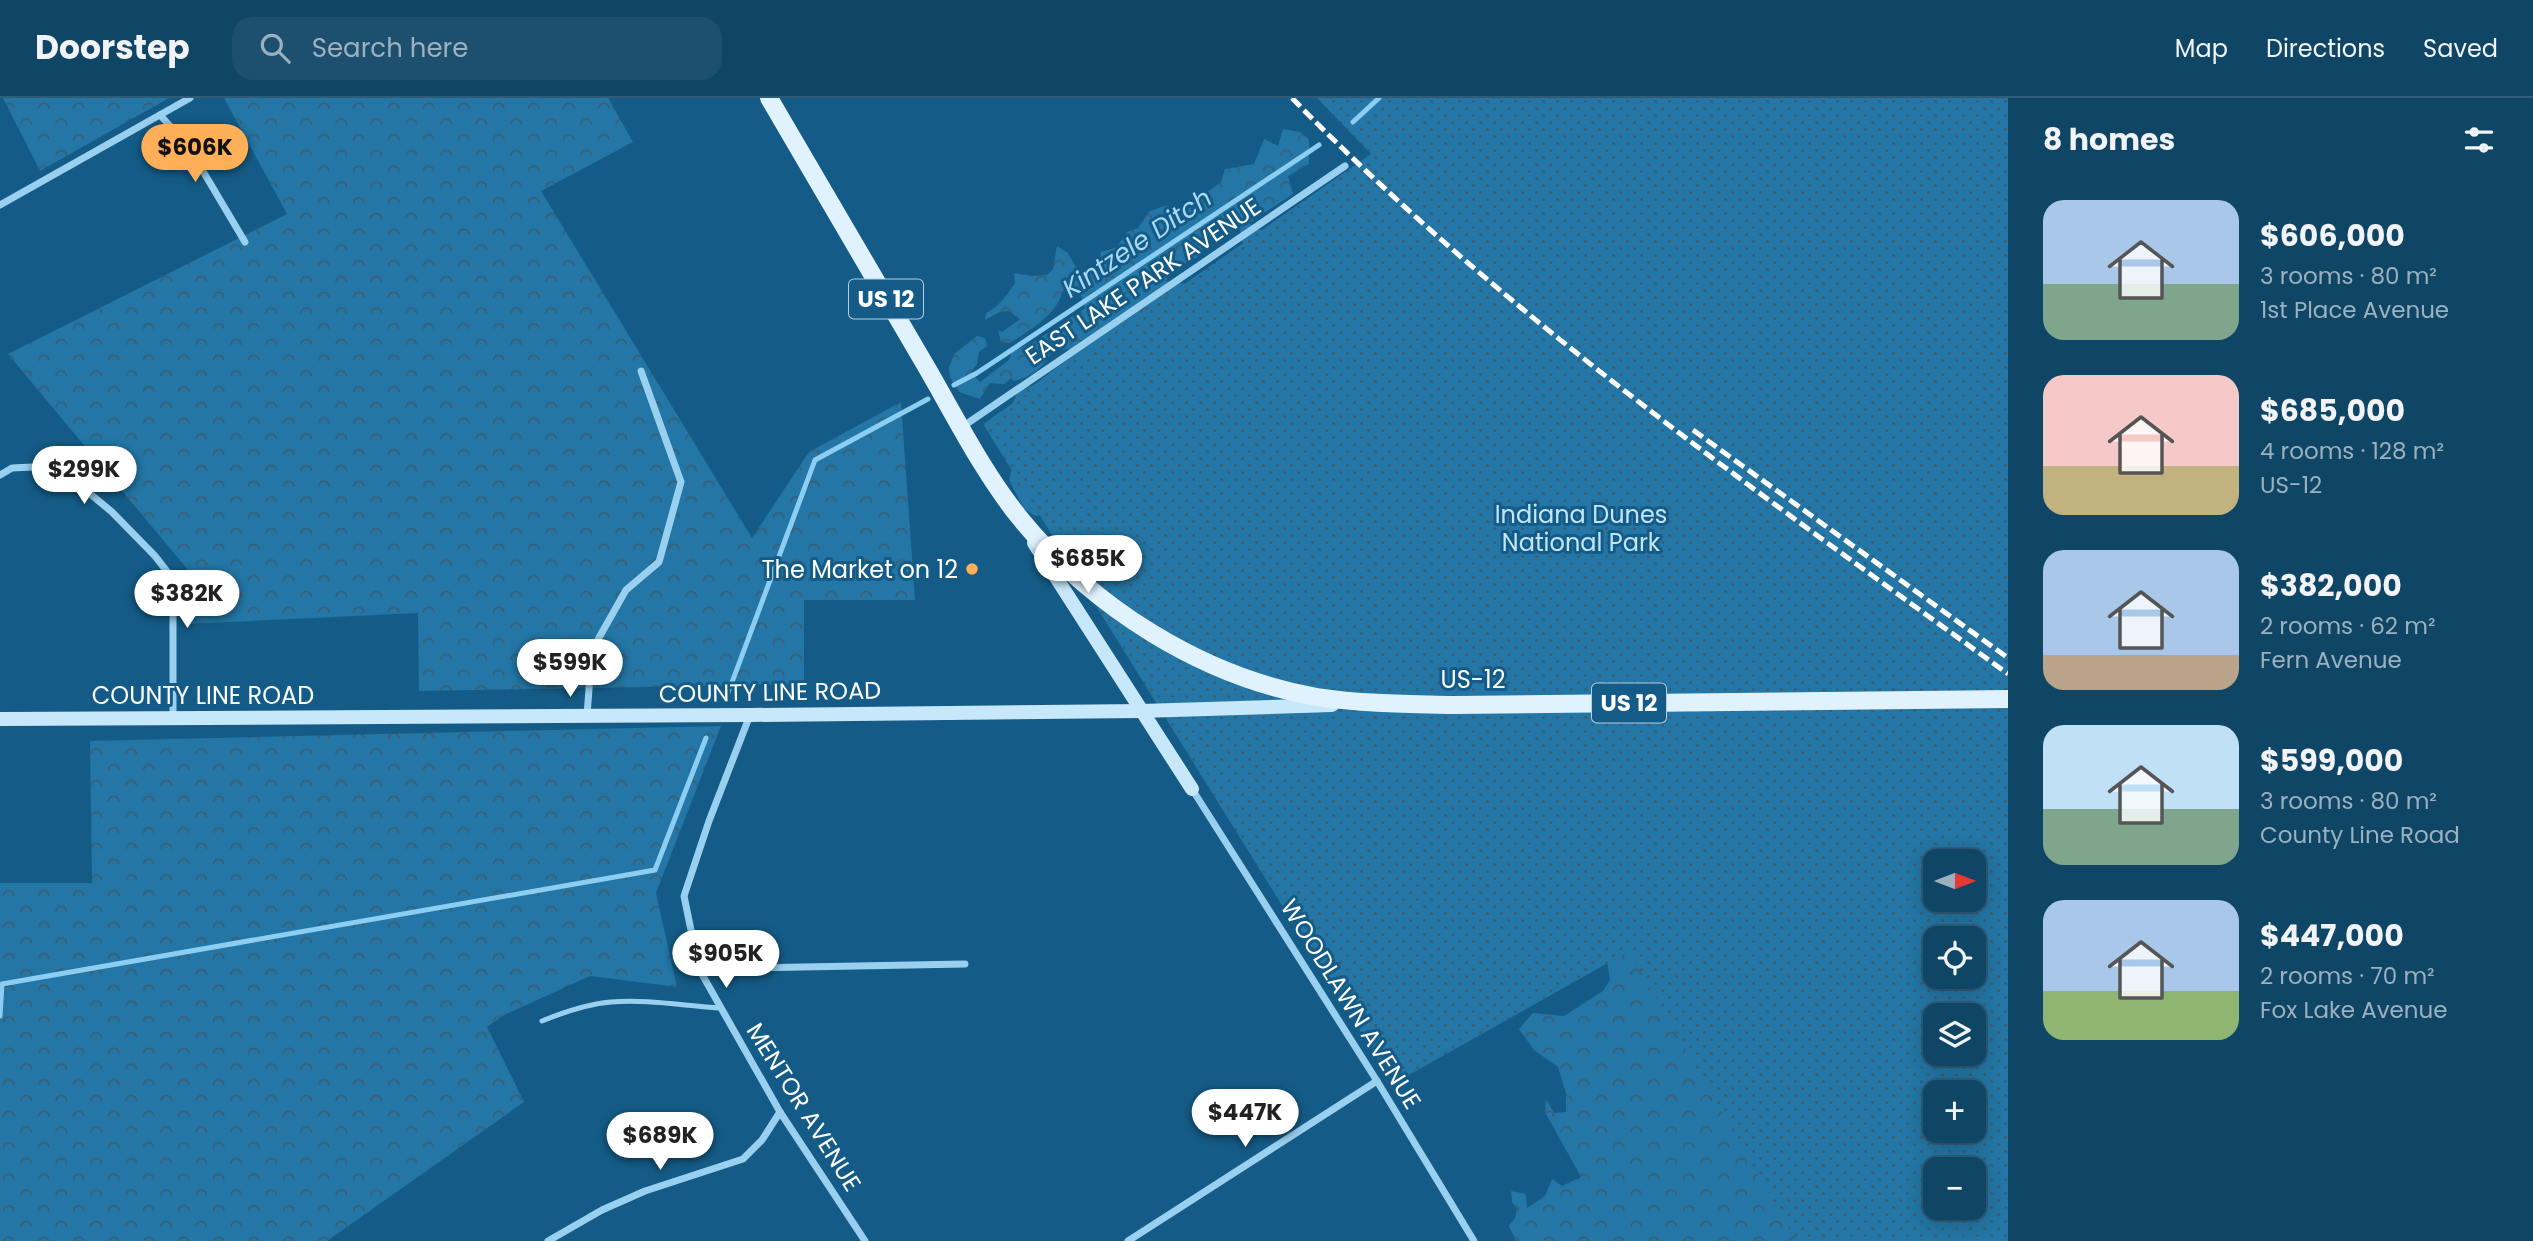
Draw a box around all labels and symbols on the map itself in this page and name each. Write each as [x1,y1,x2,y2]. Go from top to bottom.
pin: $606K [146,125,244,184]
water label: Kintzele Ditch [1055,180,1219,306]
street label: EAST LAKE PARK AVENUE [1019,190,1267,372]
road number: US 12 [849,280,923,318]
pin: $299K [35,446,133,506]
park label: Indiana Dunes National Park [1495,498,1667,559]
pin: $685K [1039,536,1137,595]
place label: The Market on 12 [762,553,958,586]
marker: The Market on 12 [964,561,980,577]
pin: $382K [138,570,236,630]
pin: $599K [521,640,619,699]
street label: US-12 [1441,663,1506,696]
street label: COUNTY LINE ROAD [659,674,881,710]
street label: COUNTY LINE ROAD [92,679,314,712]
road number: US 12 [1592,684,1666,722]
north arrow [1923,849,1986,912]
street label: WOODLAWN AVENUE [1273,893,1429,1115]
pin: $905K [677,930,775,990]
street label: MENTOR AVENUE [739,1017,869,1197]
pin: $447K [1196,1090,1294,1149]
pin: $689K [611,1112,709,1172]

